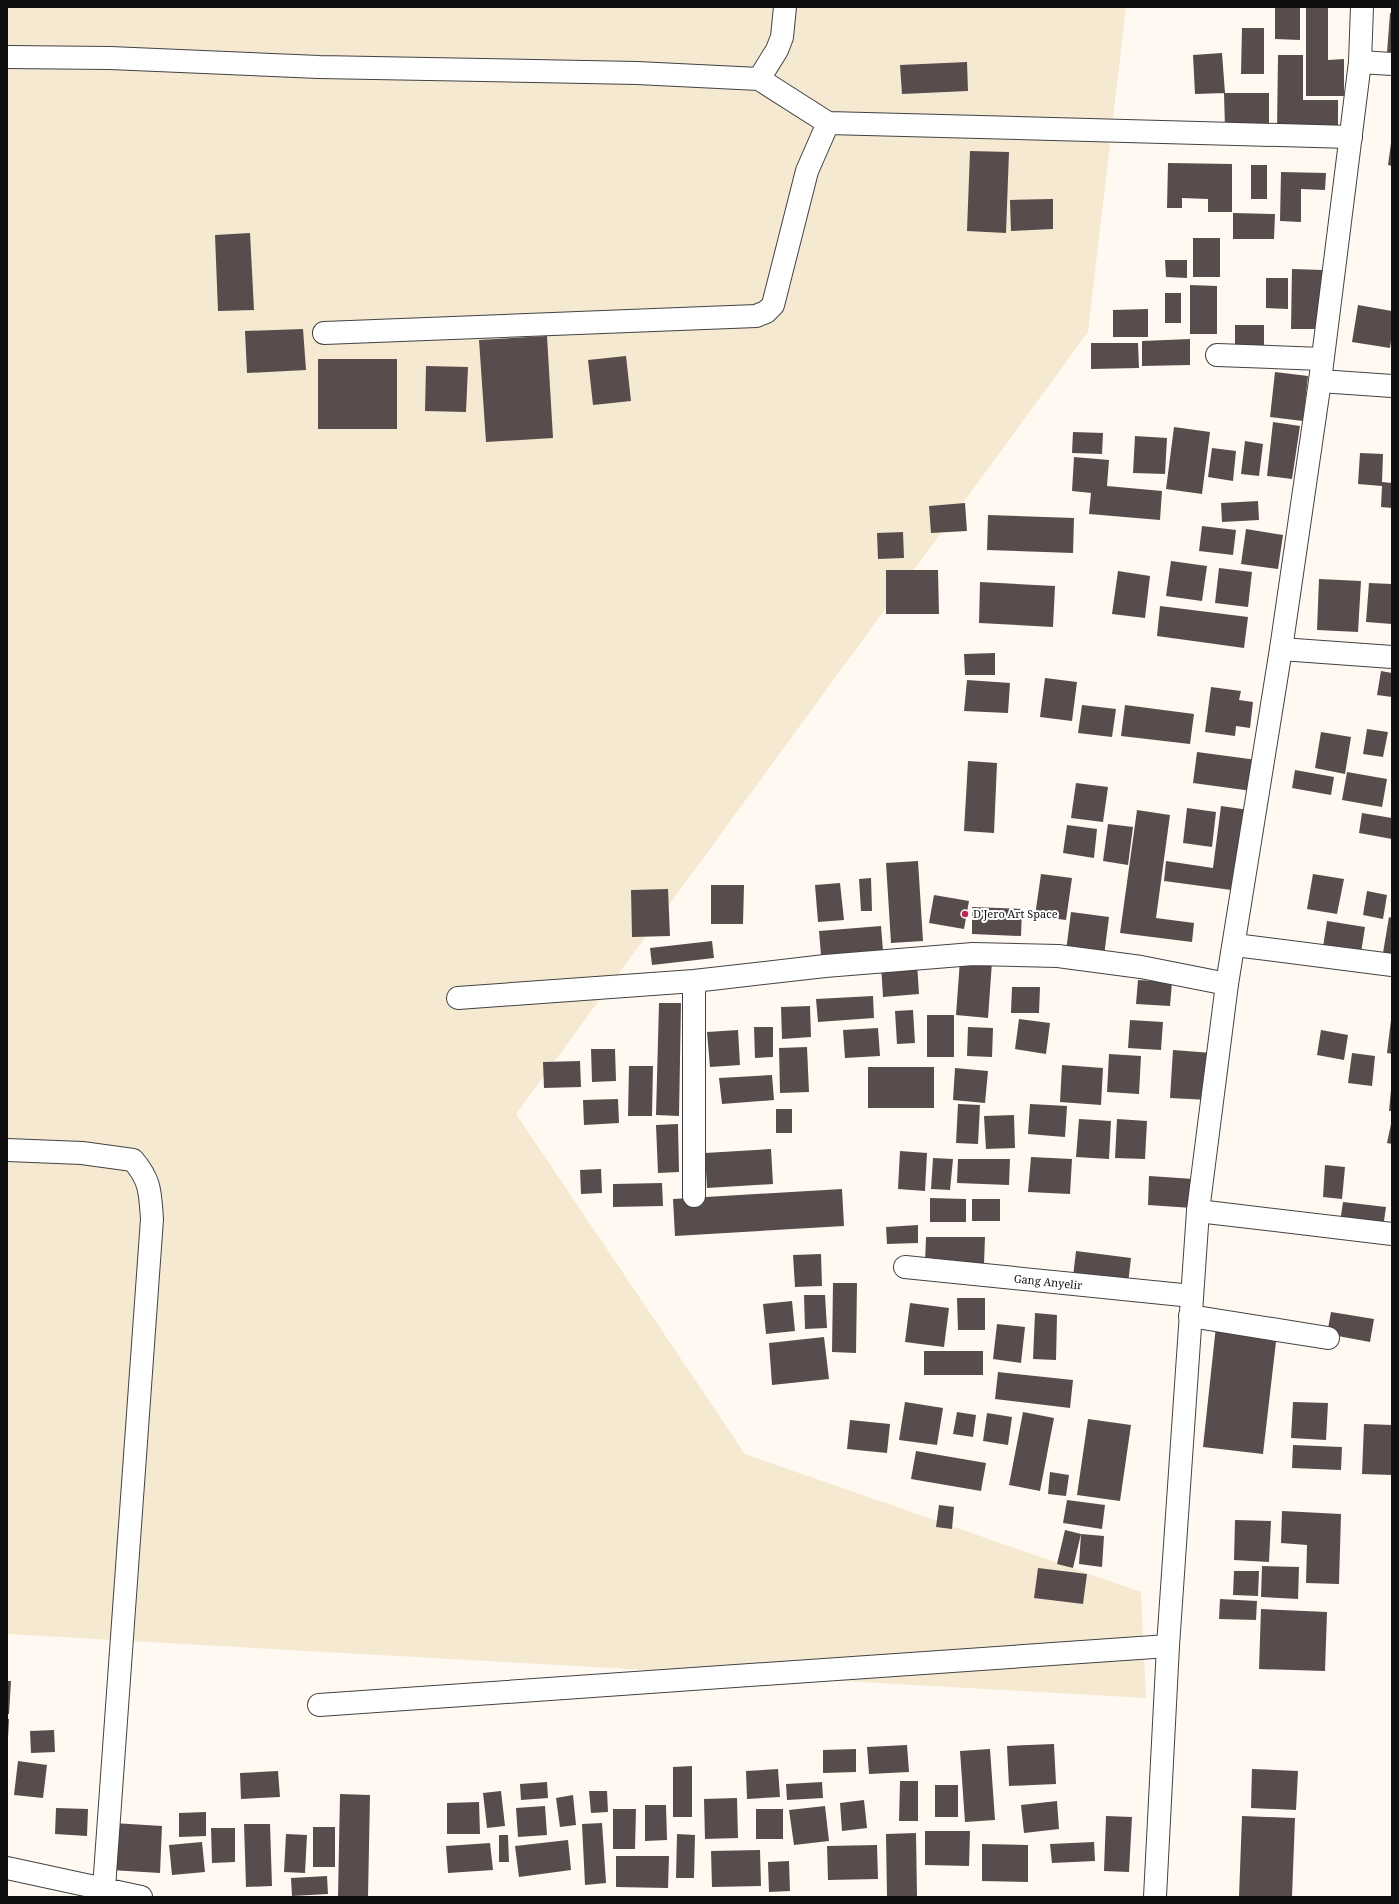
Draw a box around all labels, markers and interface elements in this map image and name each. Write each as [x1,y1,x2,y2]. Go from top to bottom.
place label: D'Jero Art Space [973,906,1058,921]
marker: D'Jero Art Space [960,909,970,919]
street label: Gang Anyelir [1013,1270,1084,1293]

